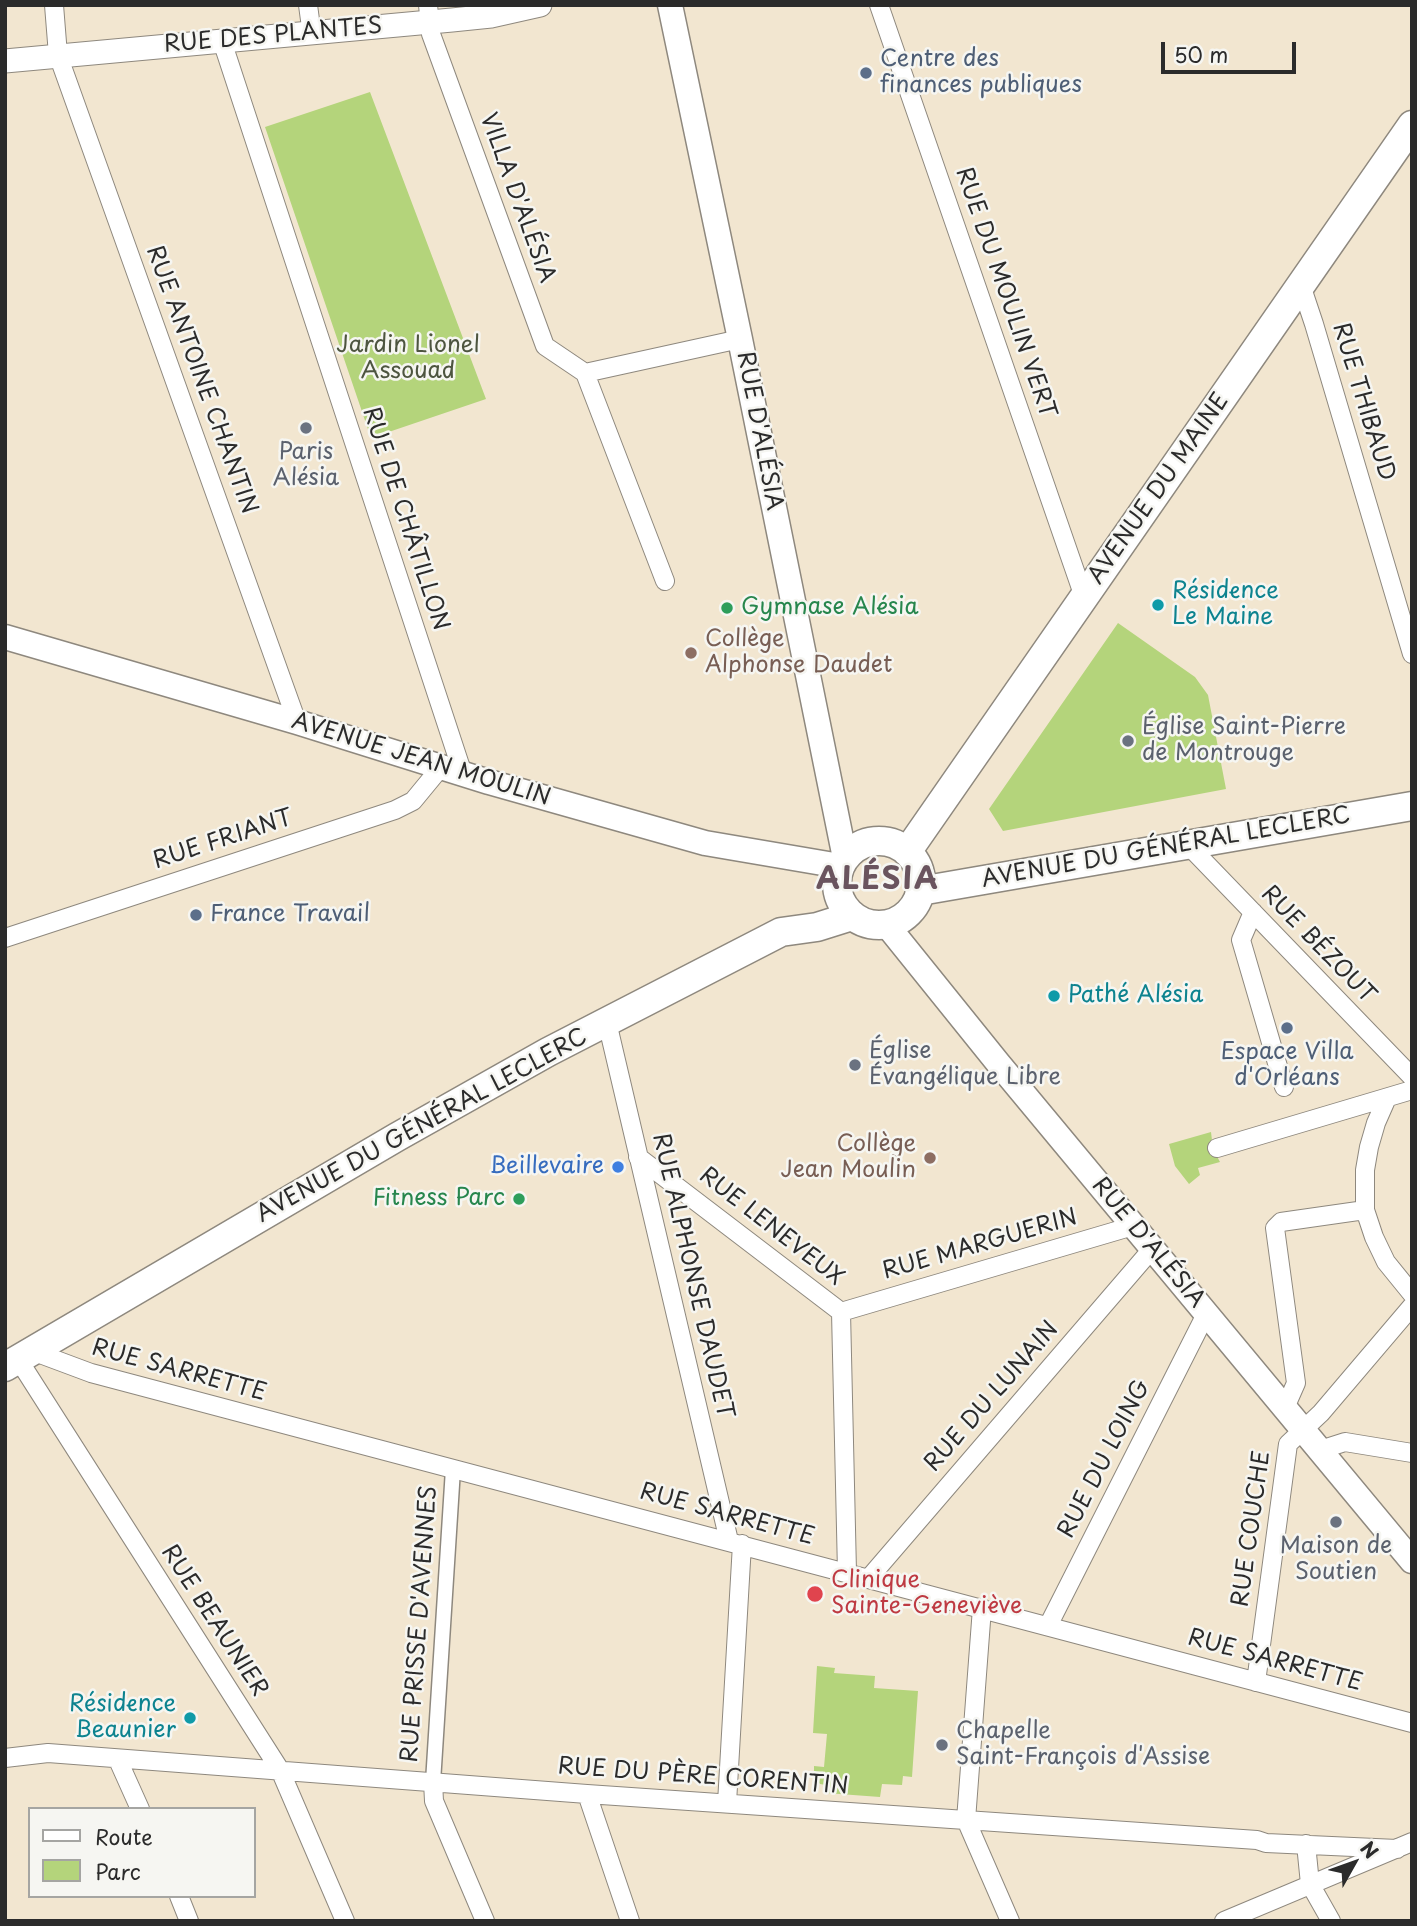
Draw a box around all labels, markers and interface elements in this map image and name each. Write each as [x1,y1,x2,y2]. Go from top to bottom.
street label: RUE DES PLANTES [163,13,383,59]
scale bar [1165,28,1300,72]
text: 50 m [1174,38,1228,70]
place label: Centre des finances publiques [880,46,1082,100]
marker: Centre des finances publiques [858,65,874,81]
street label: VILLA D'ALÉSIA [474,109,560,287]
street label: RUE DU MOULIN VERT [949,164,1061,422]
street label: RUE ANTOINE CHANTIN [140,242,262,518]
street label: RUE THIBAUD [1326,320,1400,484]
park label: Jardin Lionel Assouad [336,332,480,386]
street label: RUE D'ALÉSIA [730,349,788,513]
street label: AVENUE DU MAINE [1083,388,1235,590]
street label: RUE DE CHÂTILLON [356,404,454,634]
marker: Paris Alésia [298,420,314,436]
place label: Paris Alésia [273,439,339,493]
place label: Résidence Le Maine [1172,578,1279,632]
place label: Gymnase Alésia [741,594,919,622]
marker: Résidence Le Maine [1150,597,1166,613]
marker: Gymnase Alésia [719,600,735,616]
place label: Collège Alphonse Daudet [705,626,892,680]
marker: Collège Alphonse Daudet [683,645,699,661]
street label: AVENUE JEAN MOULIN [288,708,554,812]
place label: Église Saint-Pierre de Montrouge [1142,714,1346,768]
marker: Église Saint-Pierre de Montrouge [1120,733,1136,749]
street label: AVENUE DU GÉNÉRAL LECLERC [979,802,1353,894]
street label: RUE FRIANT [150,804,296,876]
district label: ALÉSIA [818,863,938,899]
street label: RUE BÉZOUT [1255,880,1381,1010]
place label: France Travail [210,901,370,929]
marker: France Travail [188,907,204,923]
place label: Pathé Alésia [1068,982,1203,1010]
marker: Pathé Alésia [1046,988,1062,1004]
marker: Espace Villa d'Orléans [1279,1020,1295,1036]
street label: AVENUE DU GÉNÉRAL LECLERC [252,1023,592,1229]
place label: Église Évangélique Libre [869,1038,1061,1092]
place label: Espace Villa d'Orléans [1220,1039,1354,1093]
marker: Église Évangélique Libre [847,1057,863,1073]
street label: RUE ALPHONSE DAUDET [646,1131,738,1421]
place label: Collège Jean Moulin [781,1131,916,1185]
marker: Collège Jean Moulin [922,1150,938,1166]
place label: Beillevaire [489,1153,604,1181]
marker: Beillevaire [610,1159,626,1175]
street label: RUE LENEVEUX [693,1162,849,1292]
street label: RUE D'ALÉSIA [1086,1172,1210,1314]
place label: Fitness Parc [373,1185,505,1213]
marker: Fitness Parc [511,1191,527,1207]
street label: RUE MARGUERIN [879,1204,1081,1286]
street label: RUE DU LUNAIN [919,1316,1065,1478]
street label: RUE SARRETTE [89,1334,269,1408]
street label: RUE DU LOING [1053,1375,1157,1543]
street label: RUE COUCHE [1227,1449,1277,1609]
street label: RUE SARRETTE [637,1478,817,1552]
street label: RUE PRISSE D'AVENNES [397,1485,443,1763]
marker: Maison de Soutien [1328,1514,1344,1530]
place label: Maison de Soutien [1280,1533,1392,1587]
street label: RUE BEAUNIER [155,1540,273,1702]
place label: Clinique Sainte-Geneviève [831,1567,1022,1621]
marker: Clinique Sainte-Geneviève [805,1584,825,1604]
street label: RUE SARRETTE [1185,1624,1365,1698]
place label: Résidence Beaunier [69,1691,176,1745]
marker: Résidence Beaunier [182,1710,198,1726]
place label: Chapelle Saint-François d'Assise [956,1718,1210,1772]
marker: Chapelle Saint-François d'Assise [934,1737,950,1753]
street label: RUE DU PÈRE CORENTIN [557,1753,849,1801]
legend [28,1807,256,1898]
text: Route [95,1820,153,1852]
north arrow [1319,1828,1389,1898]
text: N [1355,1835,1386,1864]
text: Parc [95,1855,141,1887]

